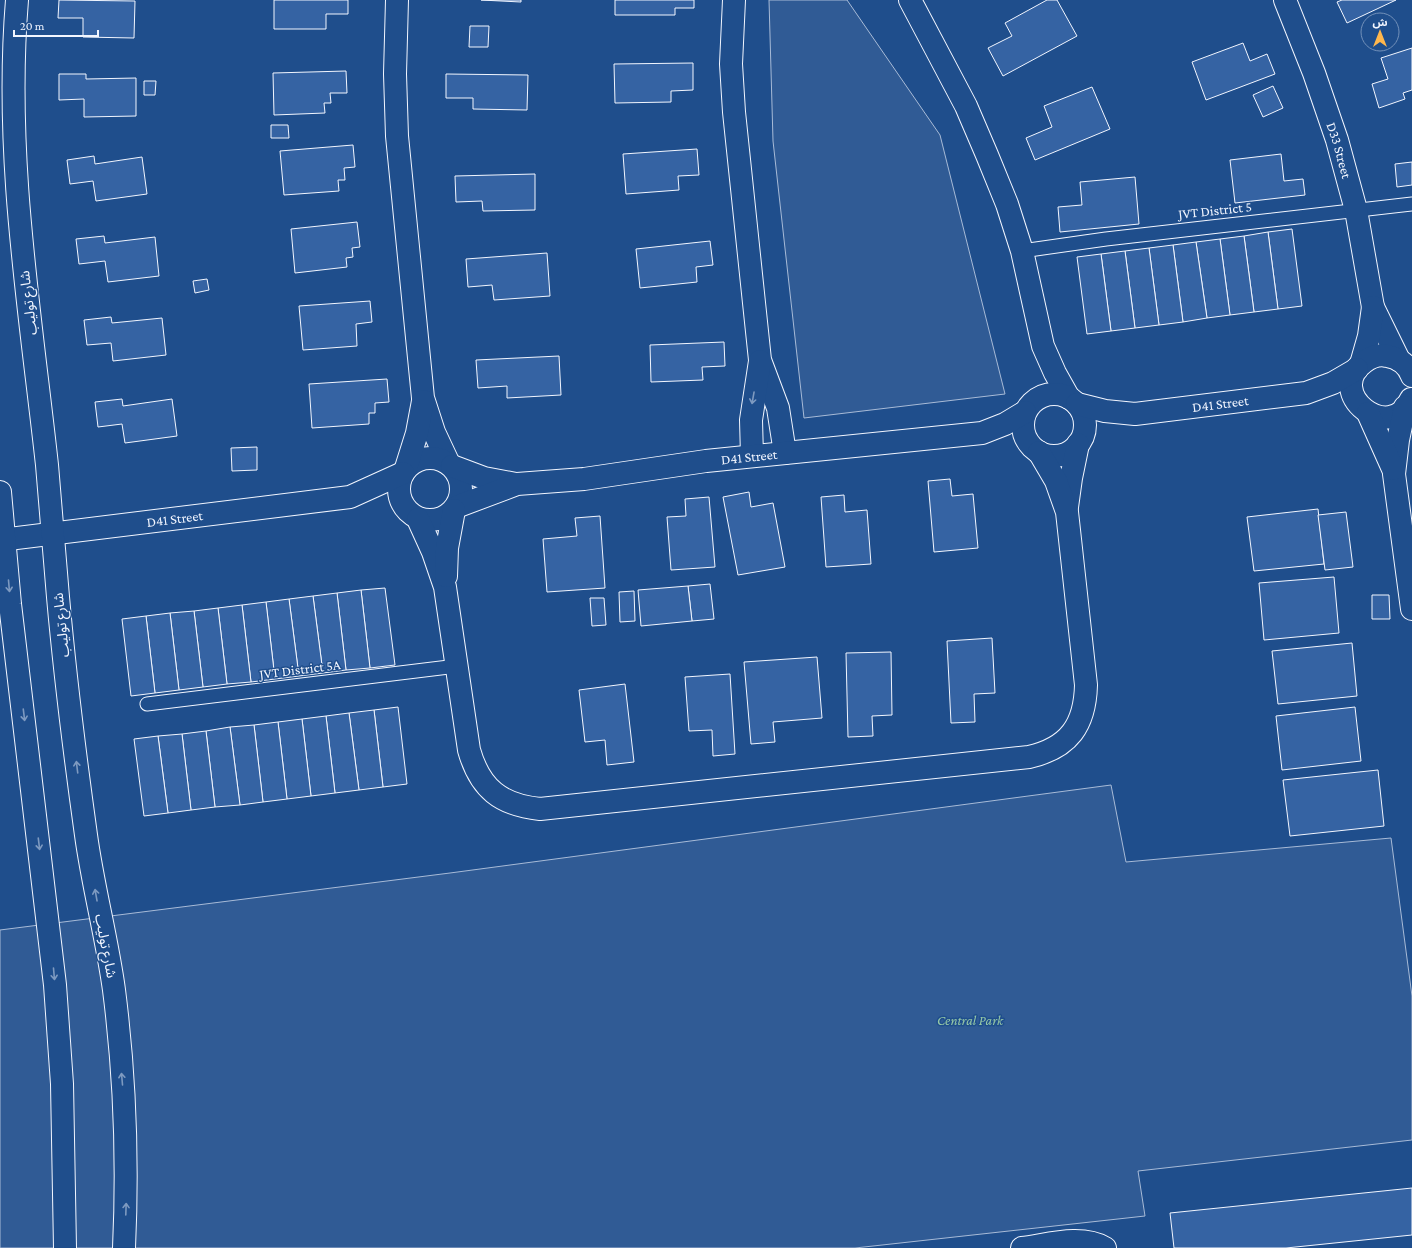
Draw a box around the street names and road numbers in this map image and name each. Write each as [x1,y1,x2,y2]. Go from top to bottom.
street label: D33 Street [1323,120,1355,181]
street label: JVT District 5 [1175,198,1253,222]
street label: شارع توليب [16,269,43,336]
street label: D41 Street [1191,392,1250,415]
street label: D41 Street [720,446,778,467]
street label: D41 Street [146,507,204,530]
street label: شارع توليب [50,592,75,658]
street label: JVT District 5A [257,656,342,682]
street label: شارع توليب [89,913,120,980]

